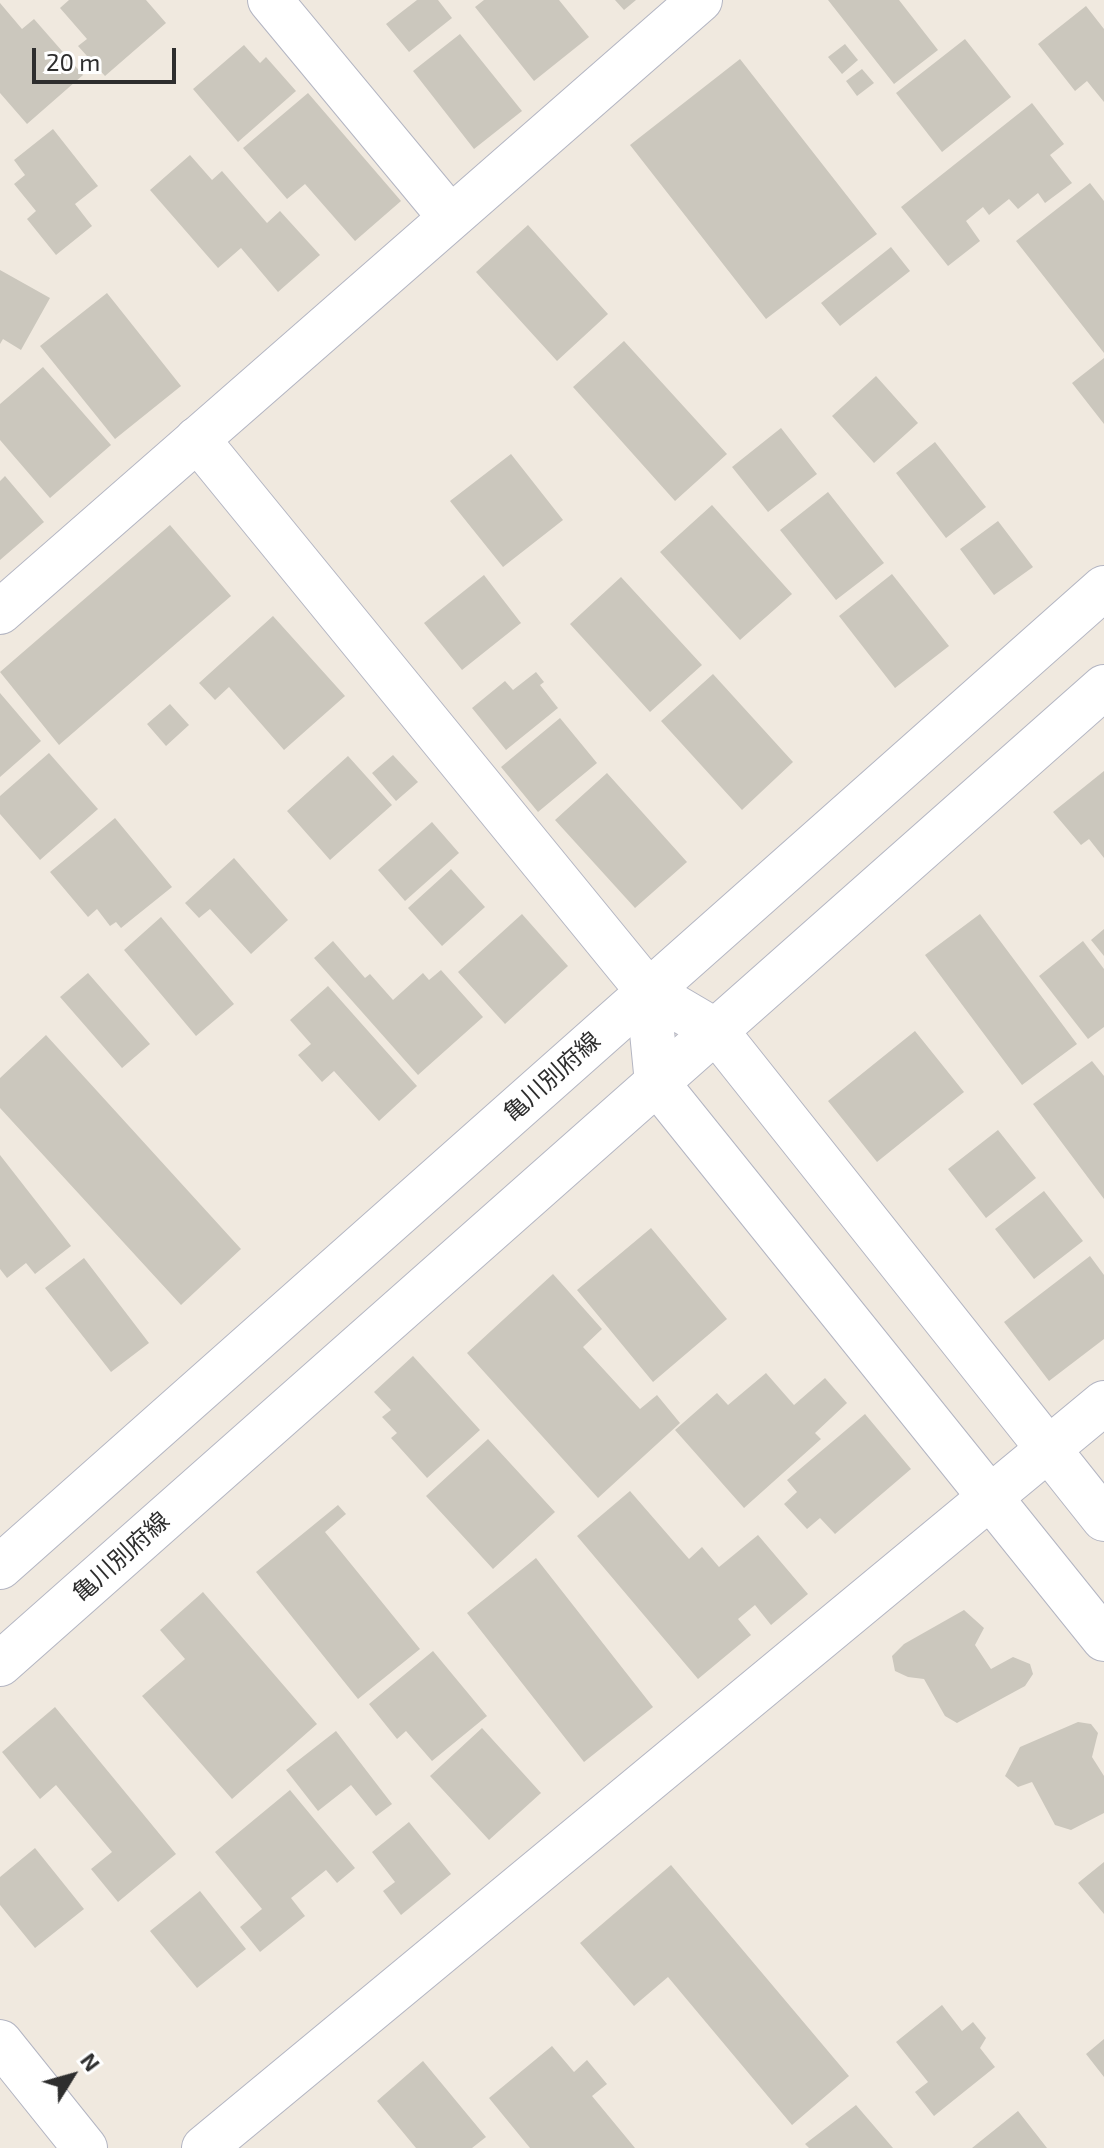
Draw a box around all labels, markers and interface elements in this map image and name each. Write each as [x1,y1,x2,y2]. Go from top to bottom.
scale bar [36,32,180,82]
text: 20 m [46,47,100,76]
street label: 亀川別府線 [498,1026,606,1128]
street label: 亀川別府線 [67,1506,175,1608]
north arrow [32,2036,112,2116]
text: N [76,2047,106,2076]

